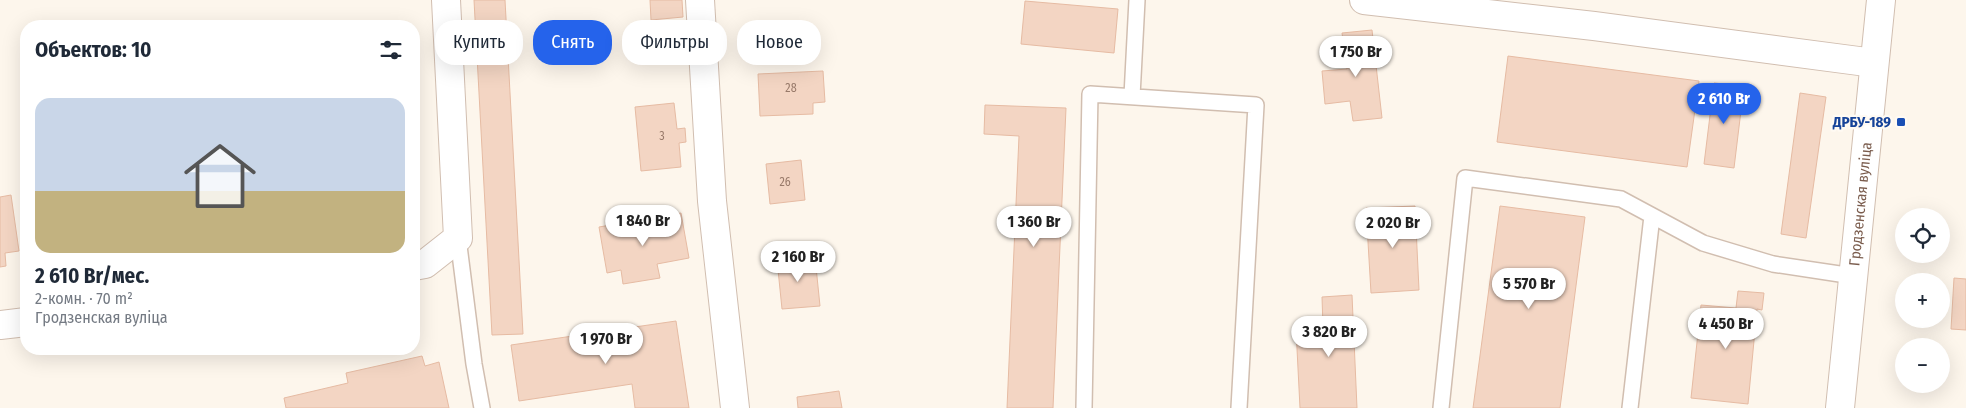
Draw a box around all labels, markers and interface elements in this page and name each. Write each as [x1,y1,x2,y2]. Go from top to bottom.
chip: Купить [435,20,523,65]
chip: Снять [533,20,612,65]
chip: Фильтры [622,20,727,65]
chip: Новое [737,20,821,65]
icon: filters [377,36,405,64]
pin: 1 750 Br [1304,36,1408,78]
text: Объектов: 10 [35,37,152,63]
text: 1 750 Br [1330,42,1382,61]
house number: 28 [785,81,797,95]
pin: 2 610 Br [1672,82,1776,125]
text: 2 610 Br [1698,89,1750,108]
place label: ДРБУ-189 [1832,113,1891,131]
marker: ДРБУ-189 [1895,116,1907,128]
house number: 3 [659,129,665,143]
icon: home [175,131,265,221]
street label: Гродзенская вуліца [1845,141,1876,267]
house number: 26 [779,175,791,189]
pin: 1 840 Br [591,204,695,247]
pin: 1 360 Br [982,206,1086,248]
pin: 2 020 Br [1341,206,1445,249]
map controls [1895,208,1950,393]
button: locate [1895,208,1950,263]
text: 1 840 Br [616,211,670,230]
text: 1 360 Br [1008,212,1060,231]
text: 2 020 Br [1366,213,1420,232]
pin: 2 160 Br [746,240,850,283]
text: 2 160 Br [772,247,824,266]
text: 2 610 Br/мес. [35,263,149,289]
pin: 5 570 Br [1477,268,1581,310]
button: + [1895,273,1950,328]
text: 5 570 Br [1503,274,1555,293]
text: 2-комн. · 70 m² [35,289,133,308]
text: Гродзенская вуліца [35,308,168,327]
pin: 4 450 Br [1674,308,1778,350]
text: 4 450 Br [1699,314,1753,333]
pin: 3 820 Br [1277,316,1381,358]
pin: 1 970 Br [554,322,658,365]
text: 3 820 Br [1302,322,1356,341]
text: 1 970 Br [580,329,632,348]
button: − [1895,338,1950,393]

